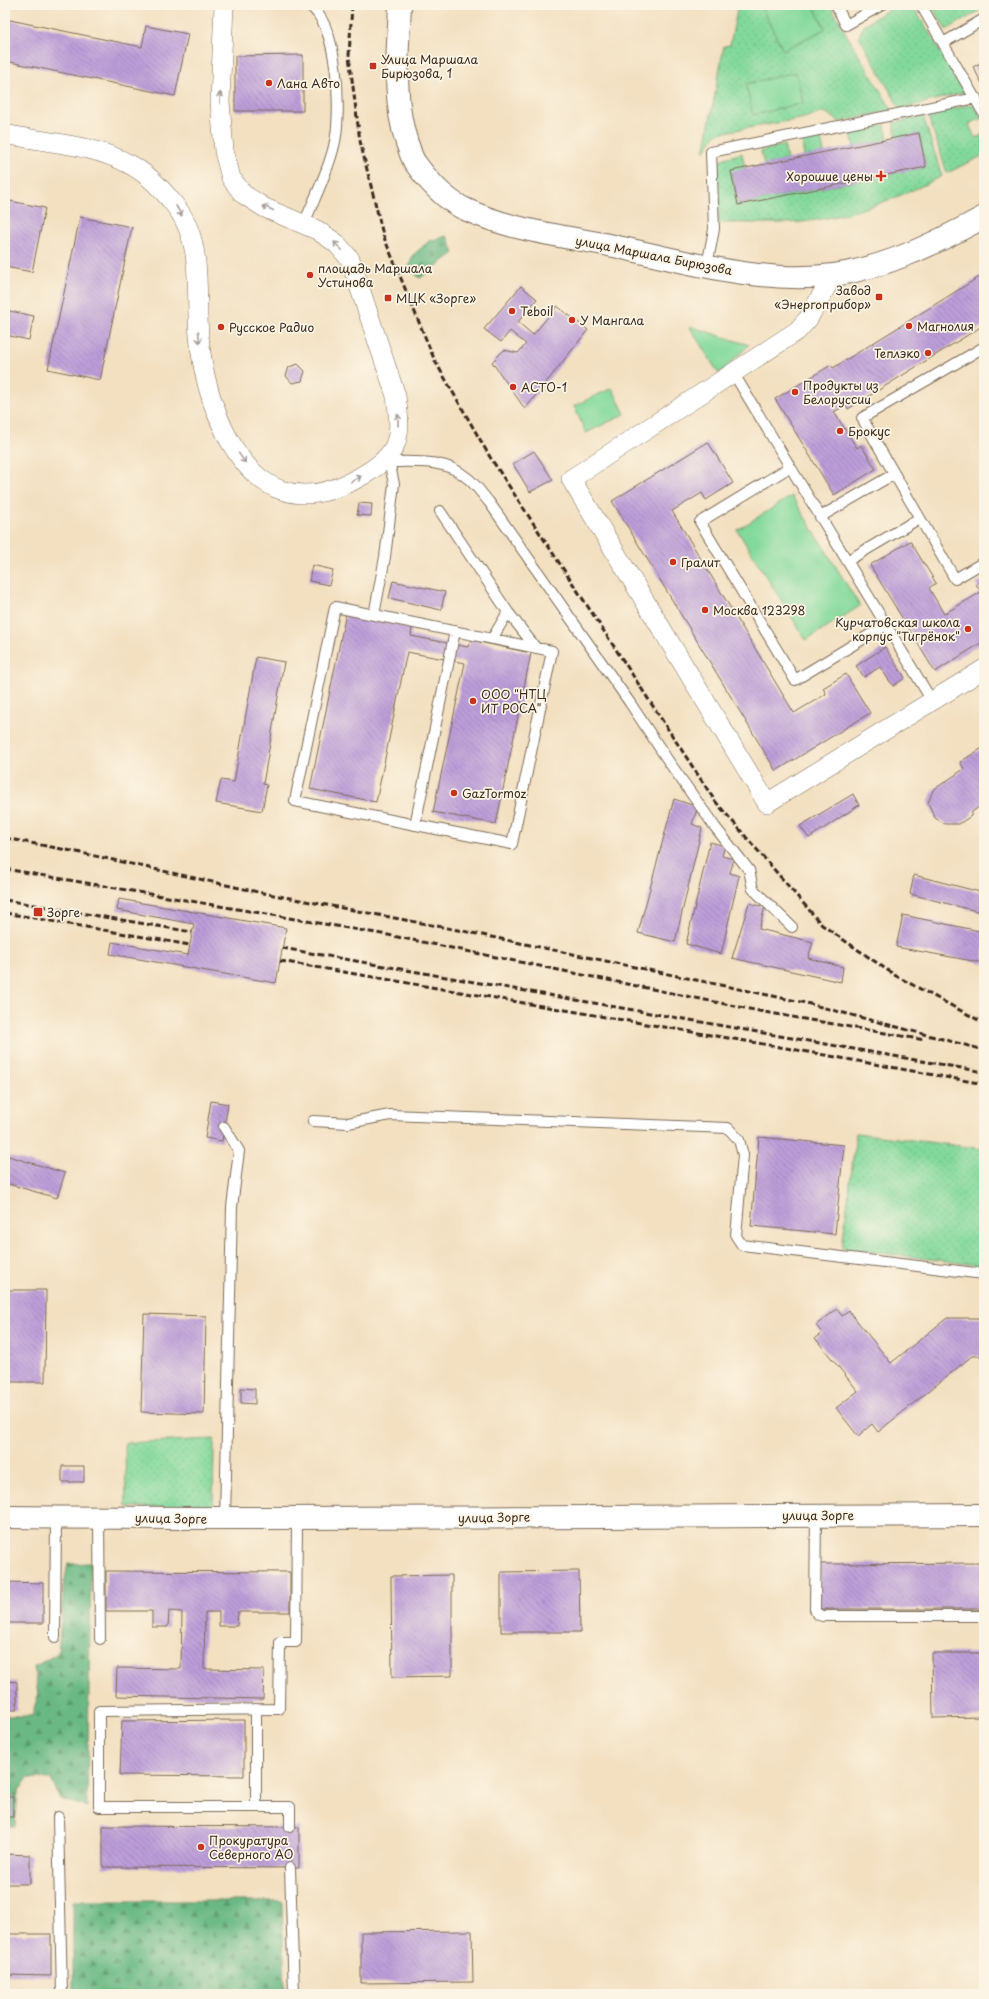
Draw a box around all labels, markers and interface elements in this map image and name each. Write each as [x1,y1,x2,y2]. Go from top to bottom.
place label: Улица Маршала Бирюзова, 1 [381,50,478,82]
marker: Улица Маршала Бирюзова, 1 [368,61,378,71]
place label: Лана Авто [277,74,340,92]
marker: Лана Авто [264,78,274,88]
one-way arrow [217,92,224,105]
place label: Хорошие цены [786,167,873,185]
marker: Хорошие цены [876,171,886,181]
one-way arrow [262,204,274,212]
one-way arrow [175,205,183,217]
street label: улица Маршала Бирюзова [574,231,734,279]
one-way arrow [333,241,343,251]
place label: площадь Маршала Устинова [318,259,433,291]
marker: площадь Маршала Устинова [305,270,315,280]
place label: Завод «Энергоприбор» [774,281,871,313]
place label: МЦК «Зорге» [396,289,476,307]
marker: Завод «Энергоприбор» [874,292,884,302]
marker: МЦК «Зорге» [383,293,393,303]
place label: Teboil [520,302,554,320]
marker: Teboil [507,306,517,316]
place label: У Мангала [580,311,645,329]
marker: У Мангала [567,315,577,325]
place label: Магнолия [917,317,974,335]
place label: Русское Радио [229,318,314,336]
marker: Магнолия [904,321,914,331]
marker: Русское Радио [216,322,226,332]
one-way arrow [195,330,203,343]
place label: Теплэко [874,344,920,362]
marker: Теплэко [923,348,933,358]
place label: Продукты из Белоруссии [803,376,879,408]
place label: АСТО-1 [521,378,567,396]
marker: АСТО-1 [508,382,518,392]
marker: Продукты из Белоруссии [790,387,800,397]
one-way arrow [394,414,402,427]
place label: Брокус [848,422,890,440]
marker: Брокус [835,426,845,436]
one-way arrow [238,453,246,464]
one-way arrow [350,475,362,482]
place label: Гралит [681,553,721,571]
marker: Гралит [668,557,678,567]
place label: Москва 123298 [713,601,805,619]
marker: Москва 123298 [700,605,710,615]
place label: Курчатовская школа корпус "Тигрёнок" [835,613,961,645]
marker: Курчатовская школа корпус "Тигрёнок" [963,624,973,634]
place label: ООО "НТЦ ИТ РОСА" [481,685,546,717]
marker: ООО "НТЦ ИТ РОСА" [468,696,478,706]
place label: GazTormoz [462,784,527,802]
marker: GazTormoz [449,788,459,798]
place label: Зорге [47,903,80,921]
marker: Зорге [32,906,44,918]
street label: улица Зорге [782,1506,855,1524]
street label: улица Зорге [458,1507,531,1527]
street label: улица Зорге [135,1508,208,1528]
place label: Прокуратура Северного АО [209,1831,293,1863]
marker: Прокуратура Северного АО [196,1842,206,1852]

